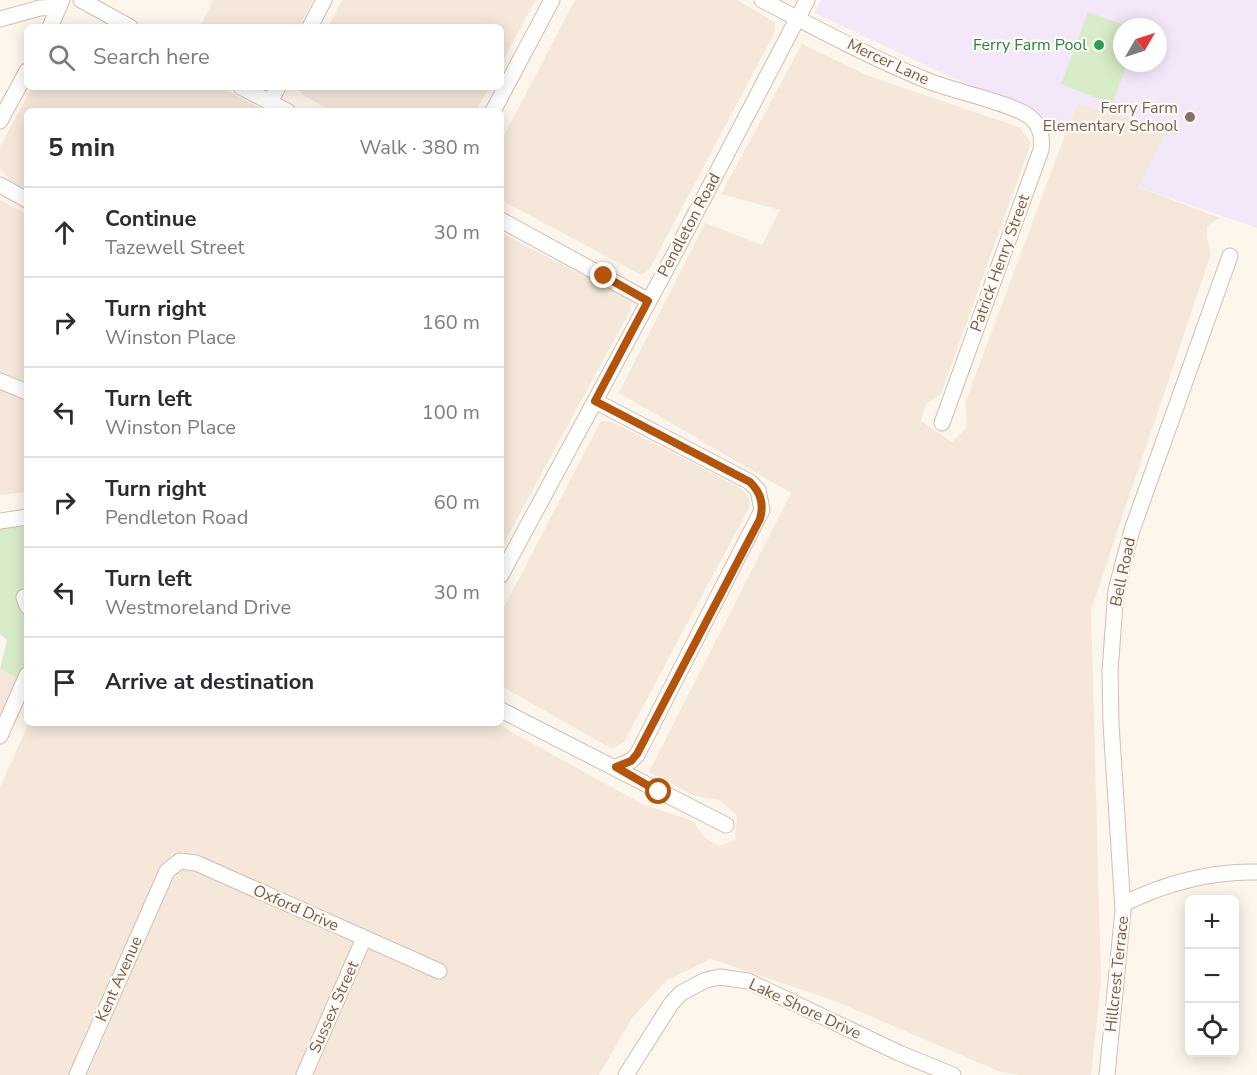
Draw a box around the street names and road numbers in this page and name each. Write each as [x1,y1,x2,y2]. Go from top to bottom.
street label: Mercer Lane [843,33,933,91]
street label: Pendleton Road [652,169,726,281]
street label: Patrick Henry Street [965,191,1035,335]
street label: Bell Road [1105,535,1141,609]
street label: Oxford Drive [250,879,342,937]
street label: Hillcrest Terrace [1100,915,1134,1033]
street label: Kent Avenue [90,933,148,1025]
street label: Sussex Street [304,957,364,1057]
street label: Lake Shore Drive [745,973,865,1045]

